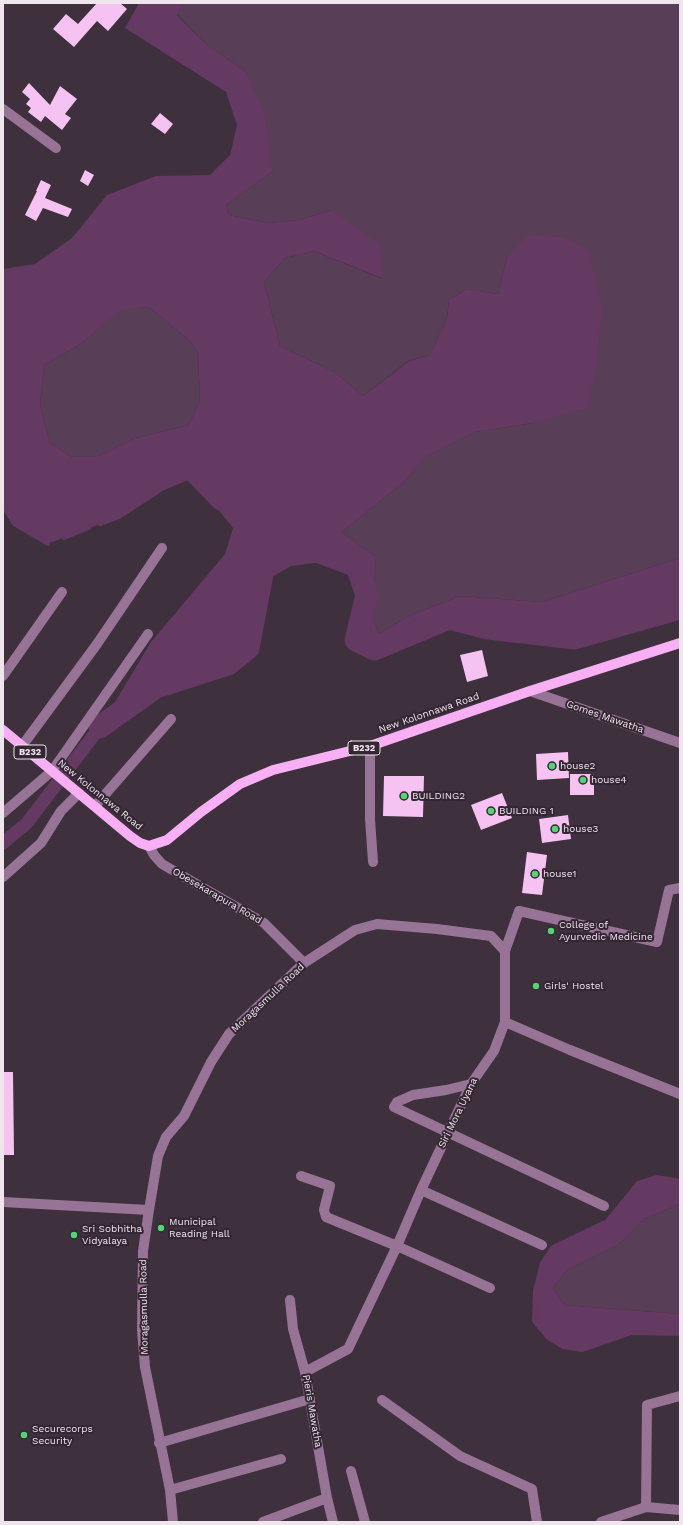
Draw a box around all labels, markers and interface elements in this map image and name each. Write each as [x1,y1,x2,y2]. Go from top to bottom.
street label: New Kolonnawa Road [377,690,481,736]
street label: Gomes Mawatha [565,698,645,736]
road number: B232 [348,741,380,755]
road number: B232 [14,745,46,759]
street label: New Kolonnawa Road [55,757,145,833]
place label: house2 [560,760,595,772]
marker: house2 [547,761,557,771]
place label: house4 [591,774,627,786]
marker: house4 [578,775,588,785]
place label: BUILDING2 [412,790,465,802]
marker: BUILDING2 [399,791,409,801]
place label: BUILDING 1 [499,805,554,817]
marker: BUILDING 1 [486,806,496,816]
place label: house3 [563,823,598,835]
marker: house3 [550,824,560,834]
street label: Obesekarapura Road [170,866,264,926]
place label: house1 [543,868,576,880]
marker: house1 [530,869,540,879]
place label: College of Ayurvedic Medicine [559,919,653,942]
marker: College of Ayurvedic Medicine [546,926,556,936]
street label: Moragasmulla Road [229,961,307,1035]
place label: Girls' Hostel [544,980,604,992]
marker: Girls' Hostel [531,981,541,991]
street label: Siri Mora Uyana [436,1076,480,1150]
place label: Municipal Reading Hall [169,1216,230,1240]
place label: Sri Sobhitha Vidyalaya [82,1223,142,1246]
marker: Municipal Reading Hall [156,1223,166,1233]
marker: Sri Sobhitha Vidyalaya [69,1230,79,1240]
street label: Moragasmulla Road [137,1259,151,1355]
street label: Pieris Mawatha [300,1374,324,1448]
place label: Securecorps Security [32,1423,93,1446]
marker: Securecorps Security [19,1430,29,1440]

